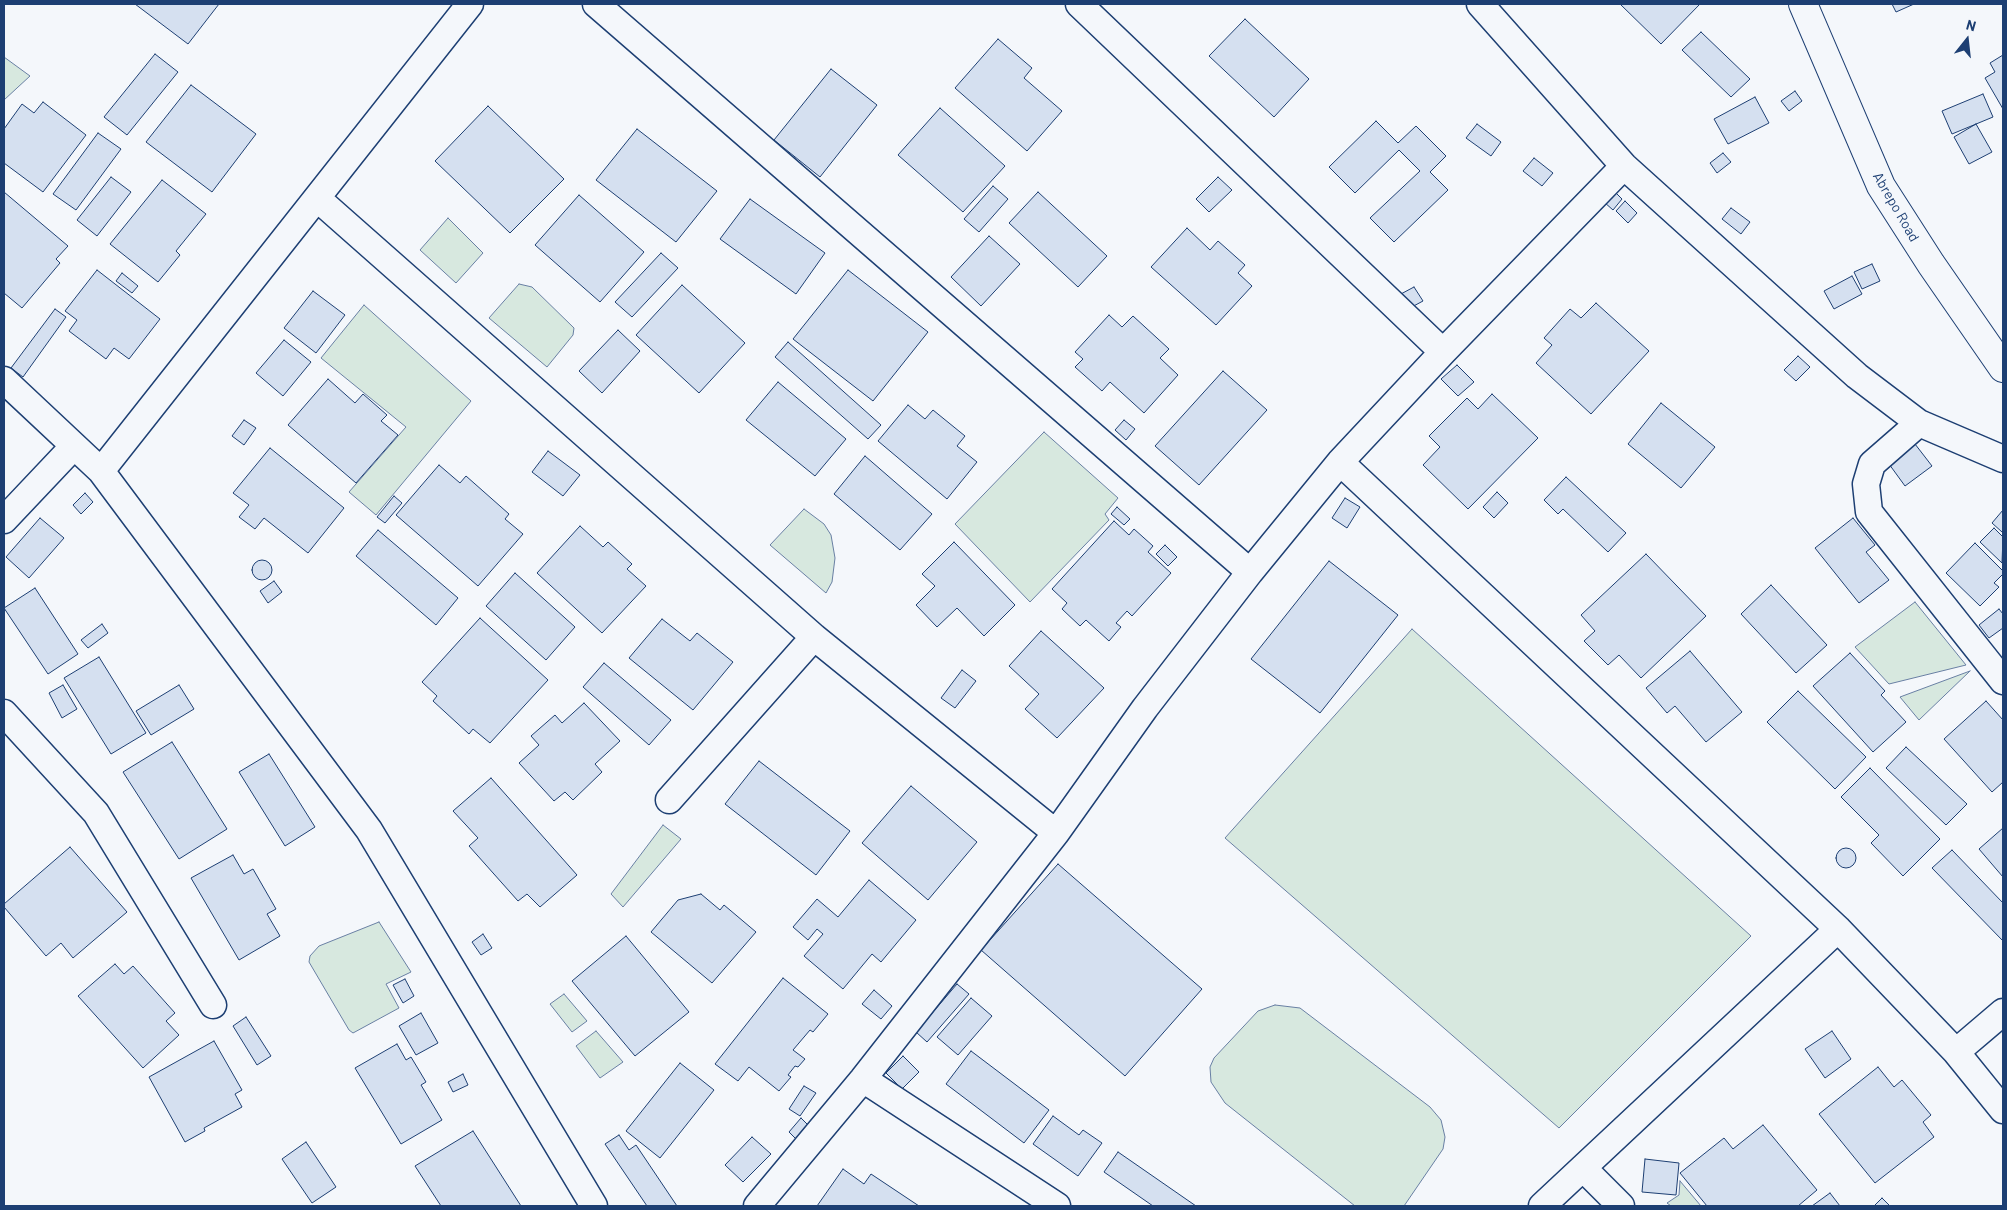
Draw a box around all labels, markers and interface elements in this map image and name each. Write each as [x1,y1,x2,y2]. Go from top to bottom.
north arrow [1942,15,1992,65]
text: N [1964,16,1978,35]
street label: Abrepo Road [1869,169,1923,245]

